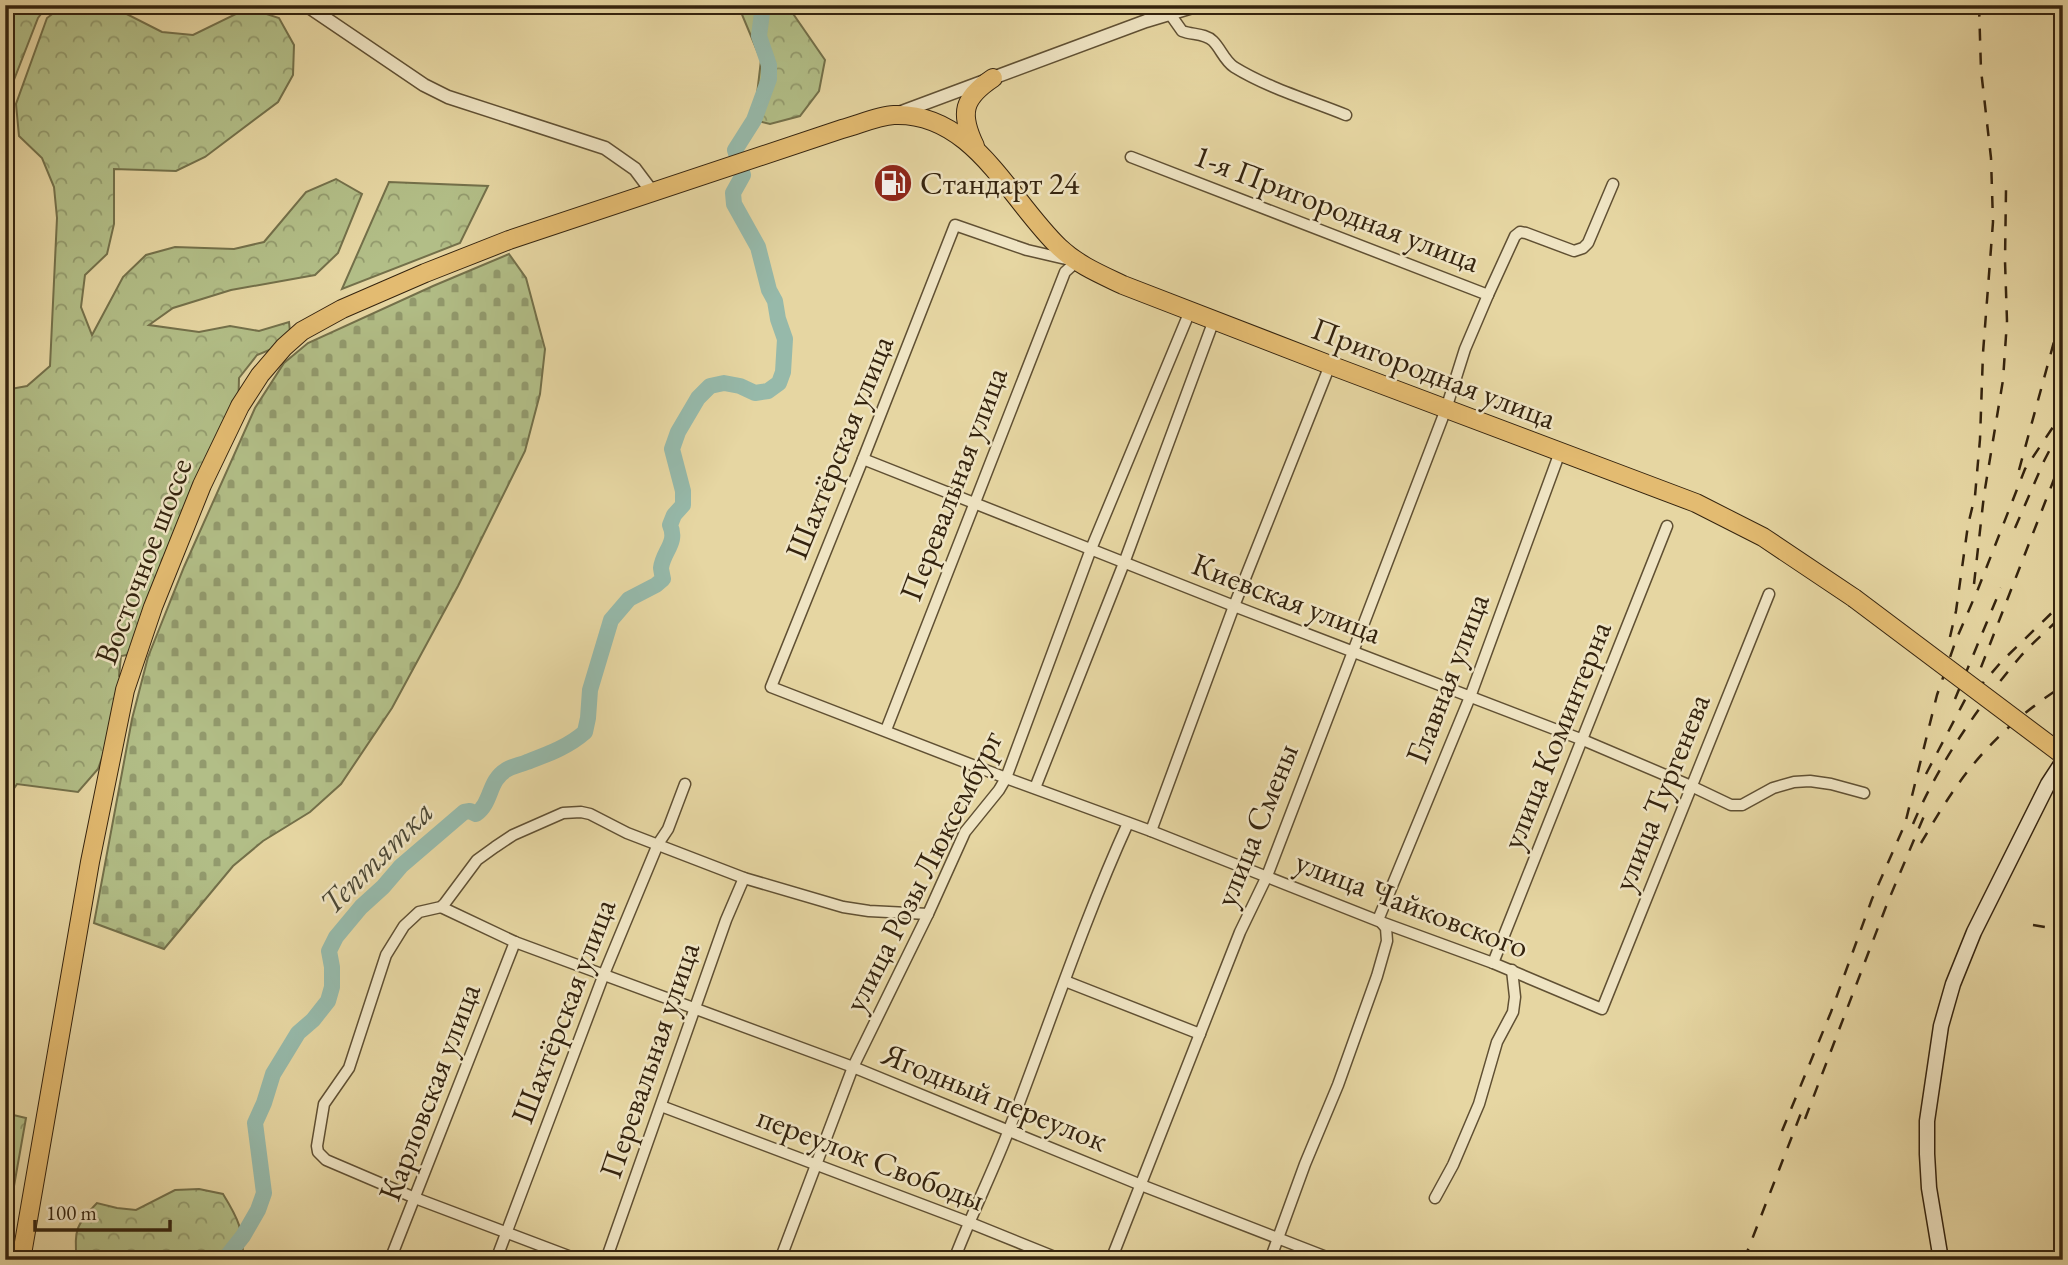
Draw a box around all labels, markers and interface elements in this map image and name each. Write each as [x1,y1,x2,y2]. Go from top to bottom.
street label: 1-я Пригородная улица [1188,134,1486,282]
fuel station icon: Стандарт 24 [872,162,914,204]
place label: Стандарт 24 [920,162,1080,204]
street label: Пригородная улица [1306,307,1562,439]
street label: Шахтёрская улица [775,329,903,565]
street label: Перевальная улица [889,361,1017,607]
street label: Восточное шоссе [84,452,202,670]
street label: Киевская улица [1186,543,1388,653]
street label: Главная улица [1395,587,1499,769]
street label: улица Коминтерна [1491,615,1621,855]
street label: улица Тургенева [1602,687,1720,897]
street label: улица Розы Люксембург [834,723,1012,1019]
street label: улица Смены [1204,737,1308,913]
water label: Тептятка [310,791,442,923]
street label: улица Чайковского [1289,840,1535,968]
street label: Шахтёрская улица [501,892,625,1129]
street label: Перевальная улица [589,936,709,1184]
street label: Карловская улица [368,977,490,1207]
street label: Ягодный переулок [875,1032,1114,1161]
street label: переулок Свободы [751,1095,991,1221]
scale bar [35,1188,170,1232]
text: 100 m [46,1199,97,1226]

